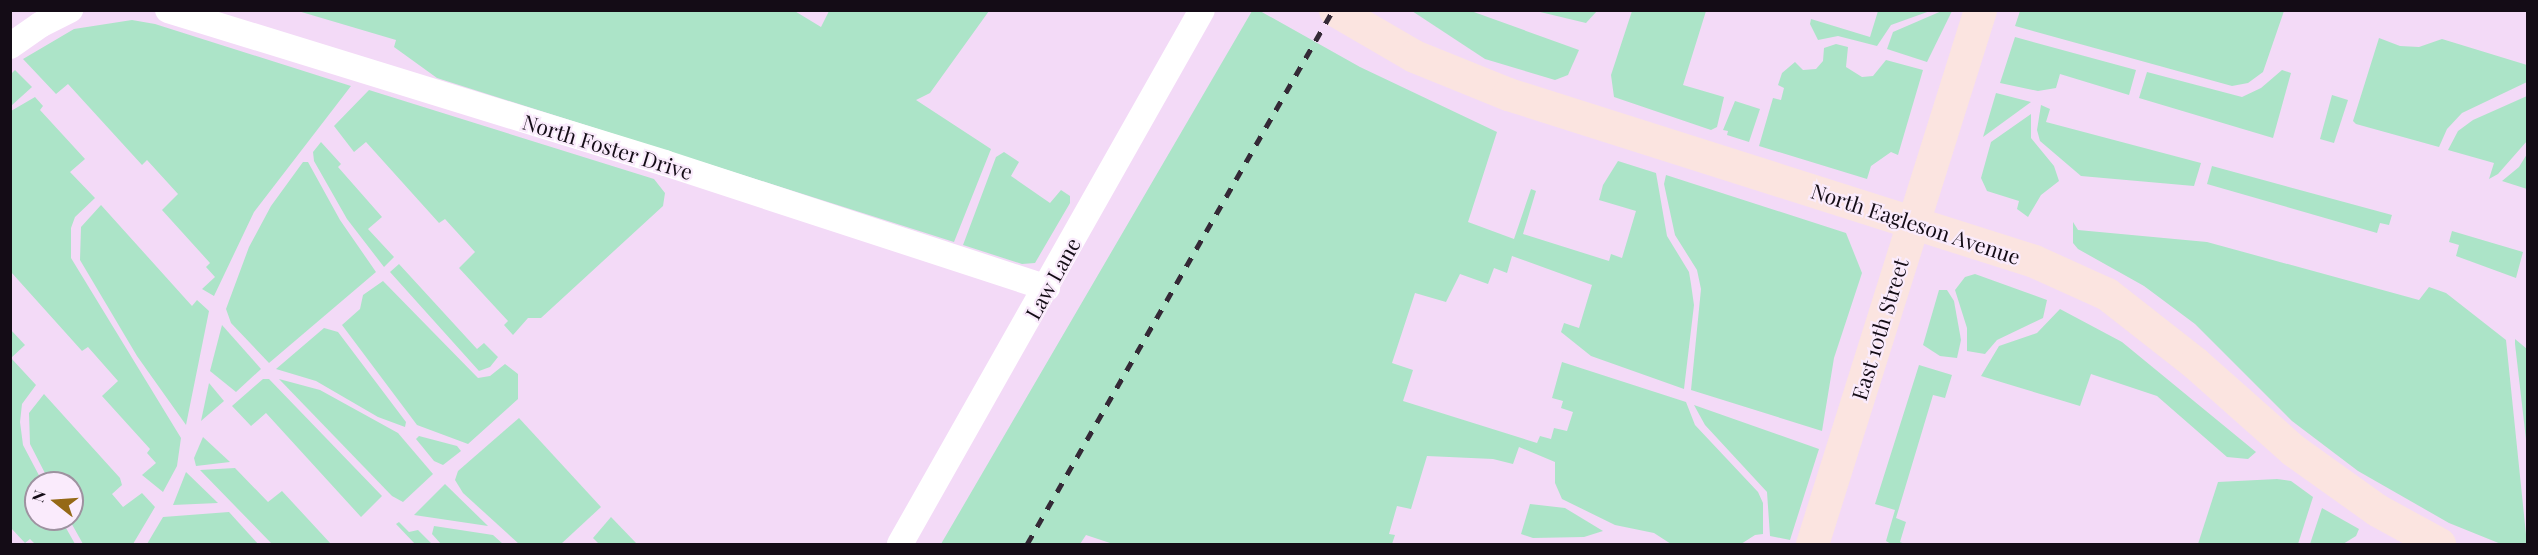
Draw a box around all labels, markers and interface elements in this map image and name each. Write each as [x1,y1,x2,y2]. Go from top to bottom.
street label: North Foster Drive [520,108,696,184]
street label: North Eagleson Avenue [1808,177,2024,269]
street label: Law Lane [1019,233,1085,323]
street label: East 10th Street [1845,255,1913,403]
north arrow [24,471,84,531]
text: N [26,488,50,505]

